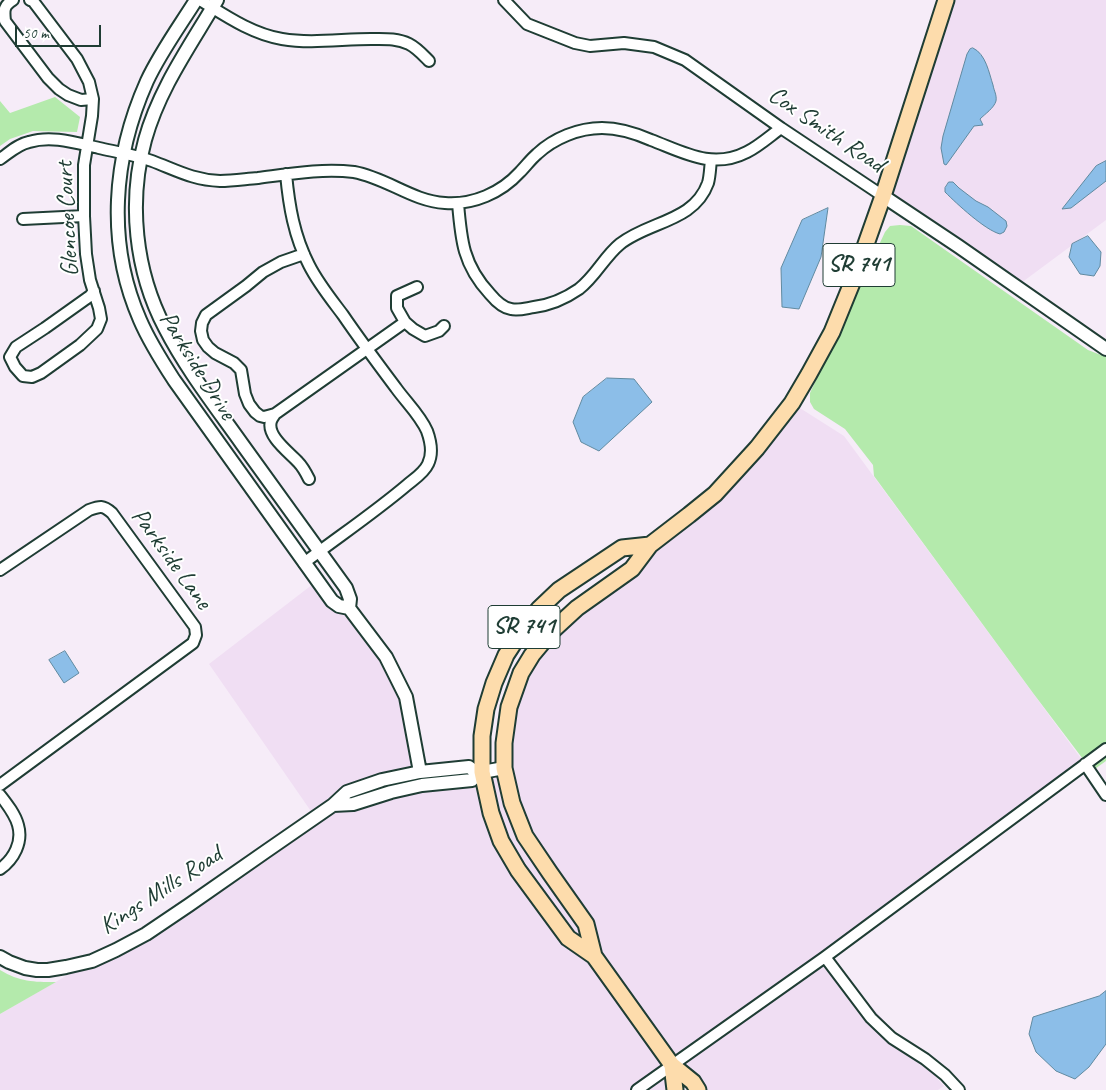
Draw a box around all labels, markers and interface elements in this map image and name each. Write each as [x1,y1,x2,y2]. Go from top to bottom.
scale bar [18,15,104,47]
text: 50 m [23,24,49,43]
street label: Cox Smith Road [762,80,890,180]
street label: Glencoe Court [50,161,86,277]
road number: SR 741 [823,244,895,286]
street label: Parkside Drive [152,306,242,426]
street label: Parkside Lane [124,503,218,615]
road number: SR 741 [488,606,560,649]
street label: Kings Mills Road [94,840,228,942]

